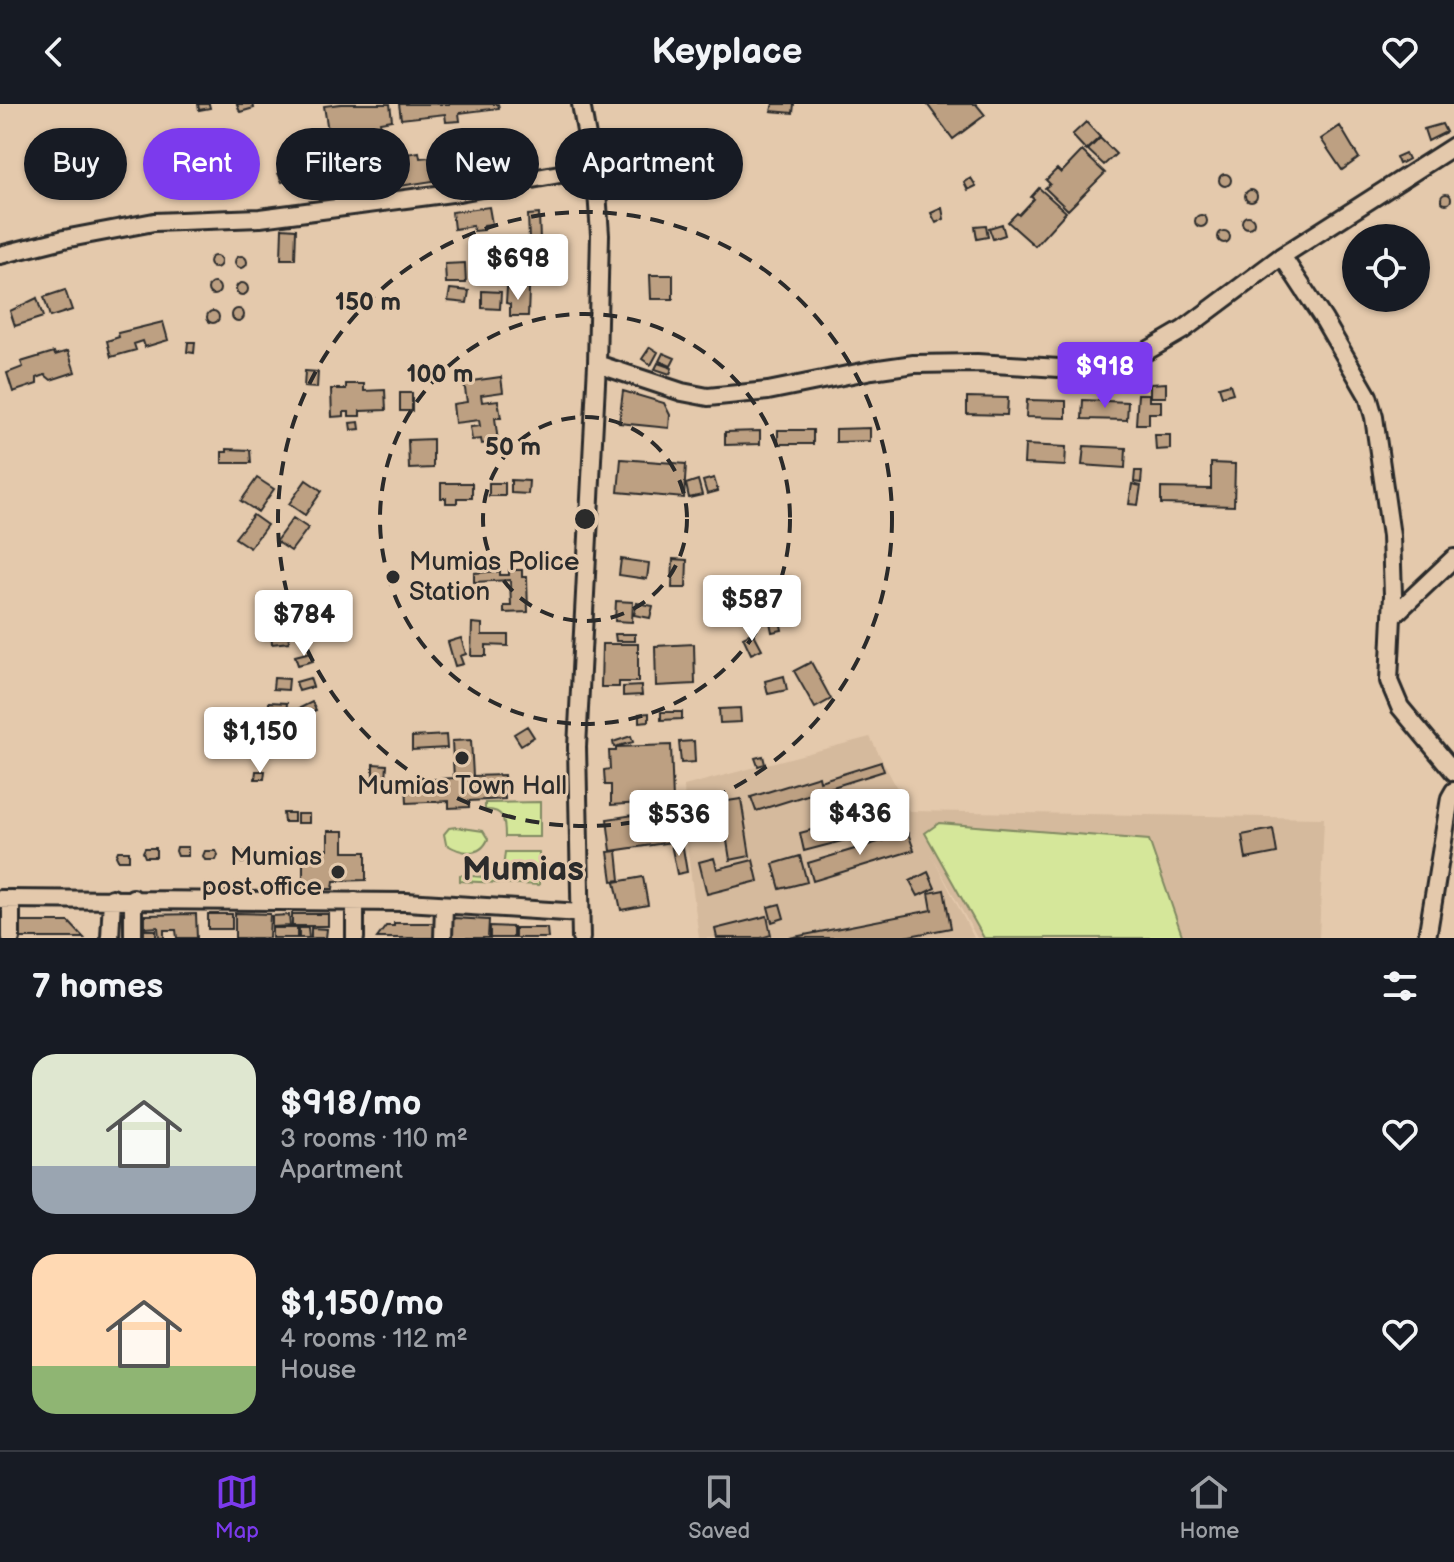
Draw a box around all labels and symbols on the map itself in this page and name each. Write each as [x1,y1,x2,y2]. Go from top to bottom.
pin: $698 [471,234,565,302]
text: 150 m [335,288,401,317]
pin: $918 [1058,342,1152,410]
text: 100 m [407,360,473,389]
text: 50 m [485,433,541,462]
centre of rings [571,505,599,533]
place label: Mumias Police Station [409,547,579,608]
marker: Mumias Police Station [384,568,402,586]
pin: $587 [705,575,799,643]
pin: $784 [257,590,351,658]
pin: $1,150 [195,707,325,775]
marker: Mumias Town Hall [453,749,471,767]
place label: Mumias Town Hall [357,771,567,802]
pin: $436 [813,789,907,857]
pin: $536 [632,790,726,858]
place label: Mumias post office [202,842,322,903]
district label: Mumias [462,849,584,890]
marker: Mumias post office [329,863,347,881]

